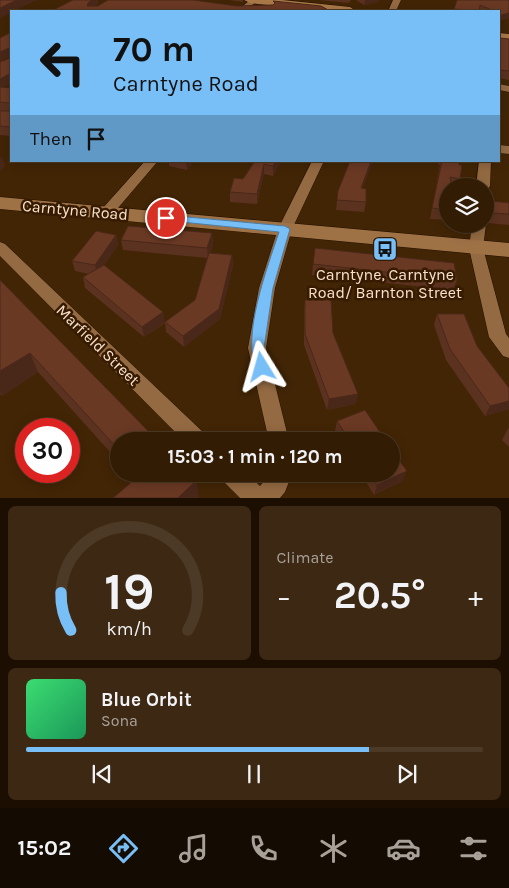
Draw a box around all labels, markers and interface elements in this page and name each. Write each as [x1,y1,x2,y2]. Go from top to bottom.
text: 70 m [113,29,195,70]
icon: left [30,30,95,95]
text: Carntyne Road [113,71,259,97]
icon: arrive [82,125,110,153]
text: Then [30,128,72,150]
map controls [439,178,494,233]
button: layers [439,178,494,233]
street label: Carntyne Road [21,196,129,224]
pin [145,197,187,239]
icon: arrive [152,204,180,232]
bus stop icon: Carntyne, Carntyne Road/ Barnton Street [372,236,398,262]
place label: Carntyne, Carntyne Road/ Barnton Street [308,265,462,302]
street label: Marfield Street [52,301,144,389]
position arrow [235,340,287,392]
speed limit sign: 30 [15,418,80,483]
text: 15:03 · 1 min · 120 m [168,446,343,468]
text: Climate [277,548,334,567]
text: 19 [104,561,154,622]
text: 20.5° [334,573,426,618]
text: − [277,580,291,613]
text: + [468,580,483,613]
text: km/h [107,619,152,640]
text: Blue Orbit [101,689,192,711]
text: Sona [101,711,138,730]
icon: previous [88,760,116,788]
icon: pause [240,760,268,788]
icon: next [393,760,421,788]
icon: directions [106,831,141,866]
icon: music [176,831,211,866]
icon: phone [246,831,281,866]
icon: climate [316,831,351,866]
icon: car [386,831,421,866]
icon: filters [456,831,491,866]
text: 15:02 [18,835,71,861]

